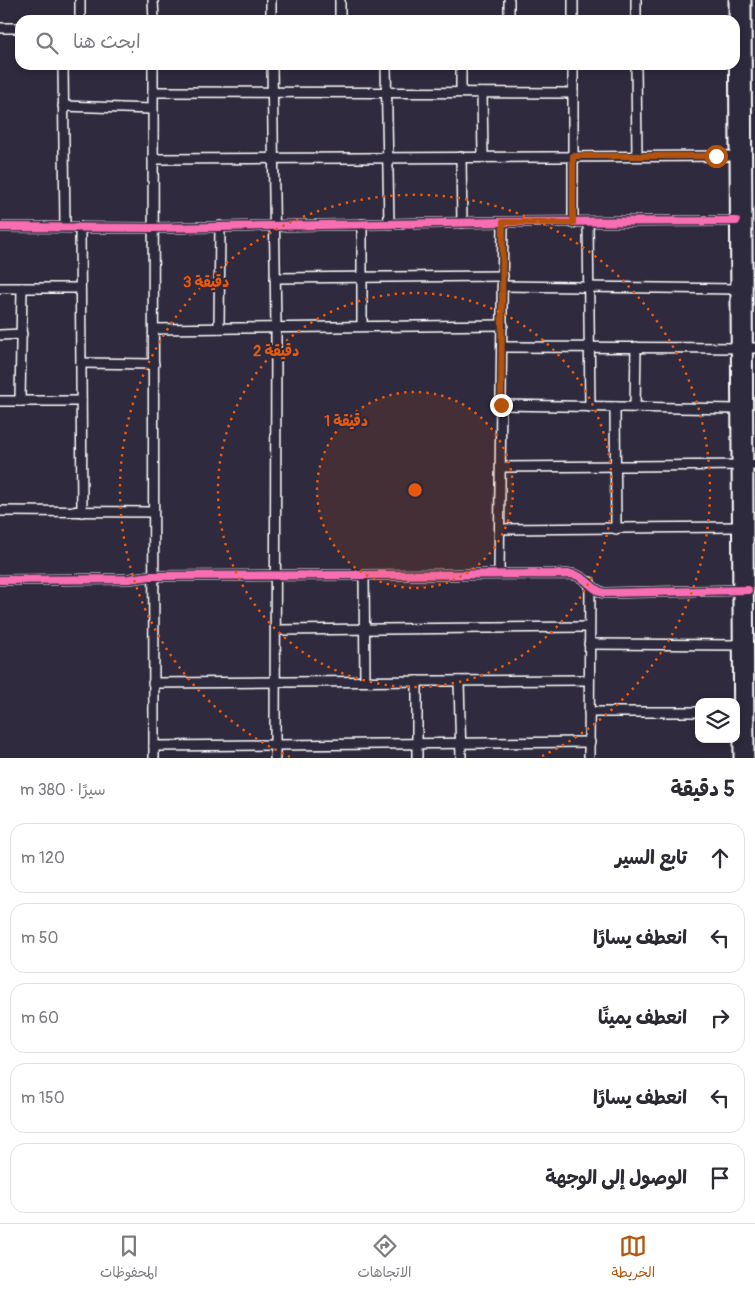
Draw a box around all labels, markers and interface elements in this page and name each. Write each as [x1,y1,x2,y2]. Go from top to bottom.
search box [15,15,740,70]
icon: search [33,29,61,57]
text: ابحث هنا [73,30,141,54]
route start [705,145,728,168]
text: 3 دقيقة [183,273,229,292]
text: 2 دقيقة [253,342,299,361]
route end [490,394,513,417]
text: 1 دقيقة [324,412,368,431]
centre of rings [406,481,424,499]
map controls [695,698,740,743]
button: layers [695,698,740,743]
text: 5 دقيقة [671,776,735,803]
text: سيرًا · 380 m [20,780,106,800]
icon: ahead [706,844,734,872]
text: تابع السير [615,846,687,870]
text: 120 m [21,848,65,868]
icon: left [706,924,734,952]
text: انعطف يسارًا [593,926,687,950]
text: 50 m [21,928,58,948]
icon: right [706,1004,734,1032]
text: انعطف يمينًا [598,1006,687,1030]
text: 60 m [21,1008,59,1028]
icon: left [706,1084,734,1112]
text: انعطف يسارًا [593,1086,687,1110]
text: 150 m [21,1088,65,1108]
icon: arrive [706,1164,734,1192]
text: الوصول إلى الوجهة [545,1166,687,1190]
tab: المحفوظات [100,1232,158,1285]
tab: الاتجاهات [357,1232,412,1285]
tab: الخريطة [611,1232,655,1285]

